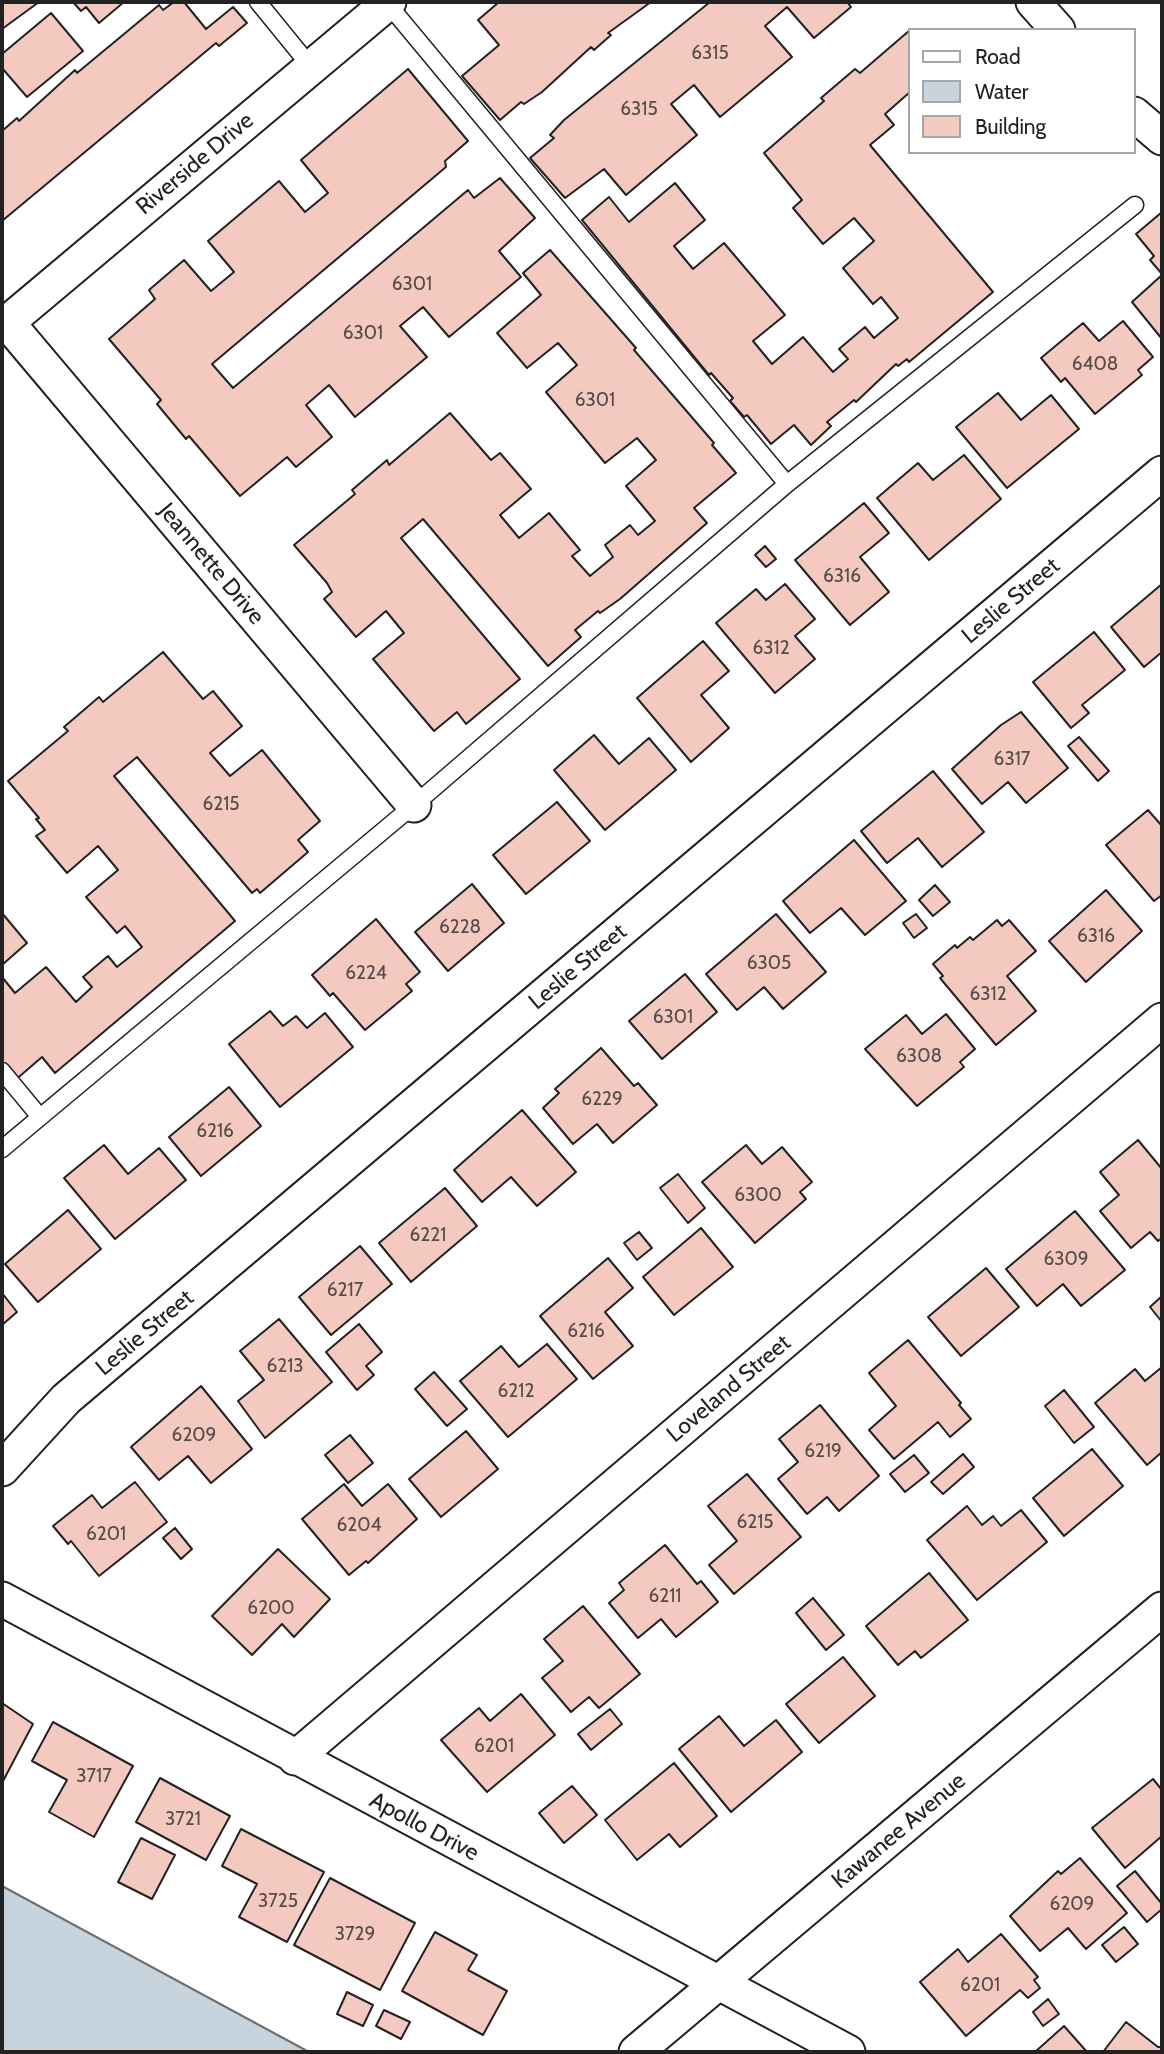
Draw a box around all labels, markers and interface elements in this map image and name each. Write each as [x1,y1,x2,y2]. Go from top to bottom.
legend [908,28,1136,154]
house number: 6315 [691,42,729,64]
text: Road [975,44,1021,69]
text: Water [975,79,1028,104]
house number: 6315 [620,98,658,120]
street label: Riverside Drive [131,107,259,221]
text: Building [975,114,1046,139]
house number: 6301 [392,273,432,295]
house number: 6301 [343,322,383,344]
house number: 6408 [1072,353,1118,375]
house number: 6301 [575,389,615,411]
street label: Jeannette Drive [152,498,270,630]
street label: Leslie Street [957,552,1065,650]
house number: 6316 [823,565,861,587]
house number: 6312 [752,637,790,659]
house number: 6317 [994,748,1030,770]
house number: 6215 [202,793,240,815]
house number: 6228 [439,916,481,938]
street label: Leslie Street [524,918,632,1016]
house number: 6316 [1077,925,1115,947]
house number: 6305 [747,952,791,974]
house number: 6224 [345,962,387,984]
house number: 6312 [969,983,1007,1005]
house number: 6301 [653,1006,693,1028]
house number: 6308 [896,1045,942,1067]
house number: 6229 [581,1088,623,1110]
house number: 6216 [196,1120,234,1142]
house number: 6300 [734,1184,782,1206]
house number: 6221 [410,1224,446,1246]
house number: 6309 [1043,1248,1089,1270]
house number: 6217 [327,1279,363,1301]
street label: Leslie Street [91,1284,199,1382]
house number: 6216 [567,1320,605,1342]
street label: Loveland Street [662,1329,796,1449]
house number: 6213 [266,1355,304,1377]
house number: 6212 [498,1380,534,1402]
house number: 6209 [172,1424,216,1446]
house number: 6219 [804,1440,842,1462]
house number: 6215 [736,1511,774,1533]
house number: 6204 [337,1514,381,1536]
house number: 6201 [86,1523,126,1545]
house number: 6211 [648,1585,682,1607]
house number: 6200 [247,1597,295,1619]
house number: 6201 [474,1735,514,1757]
house number: 3717 [76,1765,112,1787]
street label: Kawanee Avenue [827,1767,971,1895]
street label: Apollo Drive [365,1787,483,1867]
house number: 3721 [165,1808,201,1830]
house number: 3725 [258,1890,298,1912]
house number: 6209 [1050,1893,1094,1915]
house number: 3729 [335,1923,375,1945]
house number: 6201 [960,1974,1000,1996]

